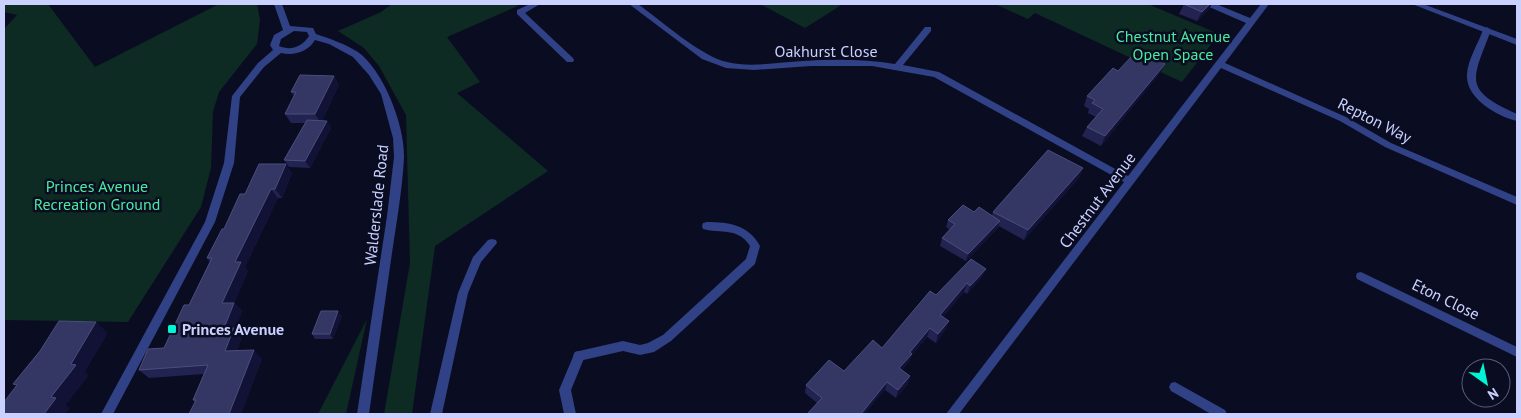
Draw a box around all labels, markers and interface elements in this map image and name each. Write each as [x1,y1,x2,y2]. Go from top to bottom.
park label: Chestnut Avenue Open Space [1116,26,1230,64]
street label: Oakhurst Close [774,41,878,61]
street label: Repton Way [1335,93,1416,147]
street label: Walderslade Road [360,143,392,267]
street label: Chestnut Avenue [1054,148,1140,252]
park label: Princes Avenue Recreation Ground [34,176,160,214]
street label: Eton Close [1409,274,1483,324]
place label: Princes Avenue [182,319,284,339]
marker: Princes Avenue [166,323,178,335]
north arrow [1461,358,1511,408]
text: N [1484,384,1502,404]

